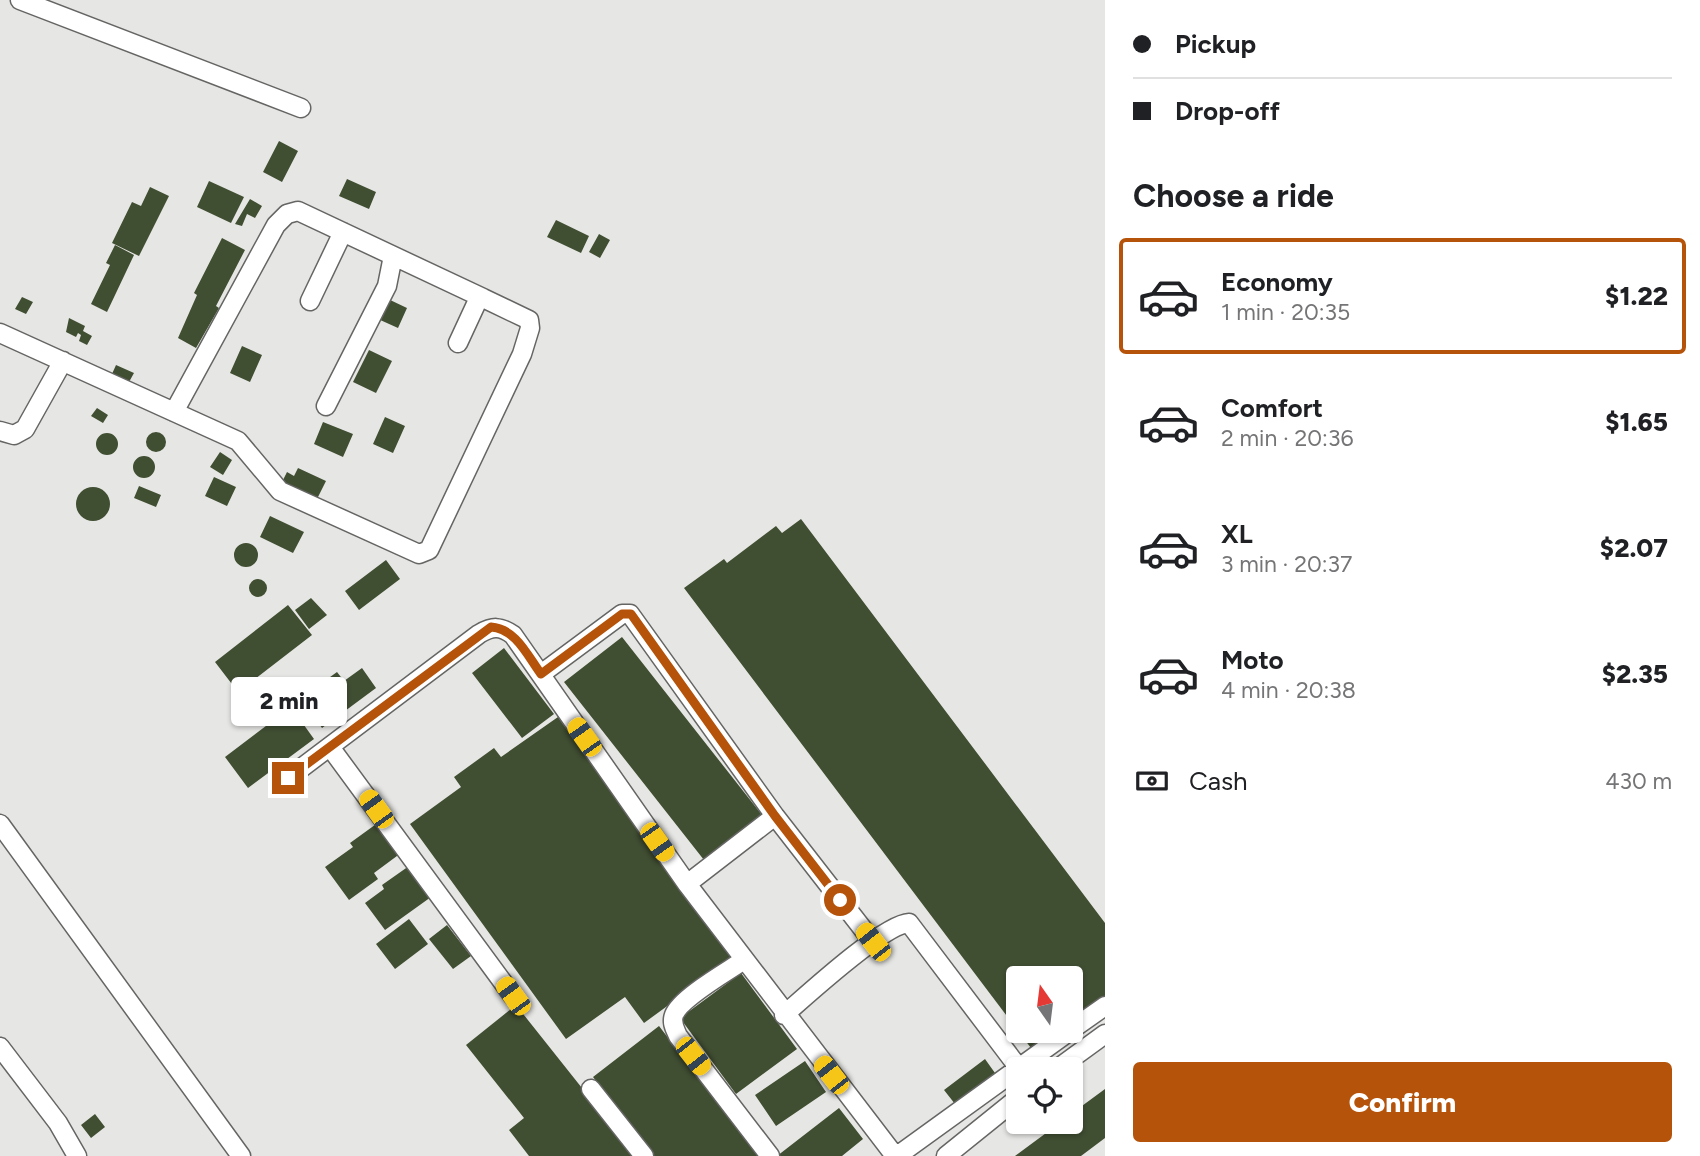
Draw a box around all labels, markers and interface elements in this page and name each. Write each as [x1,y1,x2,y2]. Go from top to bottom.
text: Pickup [1175,28,1256,60]
text: Drop-off [1175,95,1280,127]
text: Choose a ride [1133,177,1334,215]
icon: car [1137,265,1200,328]
text: Economy [1221,266,1333,298]
text: $1.22 [1605,280,1668,312]
text: 1 min · 20:35 [1221,298,1350,326]
icon: car [1137,391,1200,454]
text: Comfort [1221,392,1323,424]
text: $1.65 [1605,406,1668,438]
text: 2 min · 20:36 [1221,424,1353,452]
icon: car [1137,517,1200,580]
text: XL [1221,518,1253,550]
text: $2.07 [1600,532,1668,564]
text: 3 min · 20:37 [1221,550,1352,578]
icon: car [1137,643,1200,706]
text: Moto [1221,644,1284,676]
text: $2.35 [1602,658,1668,690]
callout: 2 min [230,676,346,726]
text: 4 min · 20:38 [1221,676,1356,704]
text: 2 min [260,687,318,715]
car [564,714,605,760]
route end [272,762,304,794]
icon: cash [1133,762,1171,800]
text: Cash [1189,765,1248,797]
text: 430 m [1605,767,1672,795]
car [356,786,397,832]
car [637,819,678,865]
route start [824,884,856,916]
car [852,919,895,965]
north arrow [1006,966,1083,1043]
map controls [1006,966,1083,1134]
car [493,973,534,1019]
car [672,1033,715,1079]
car [810,1052,853,1098]
button: locate [1006,1057,1083,1134]
button: Confirm [1133,1062,1672,1142]

